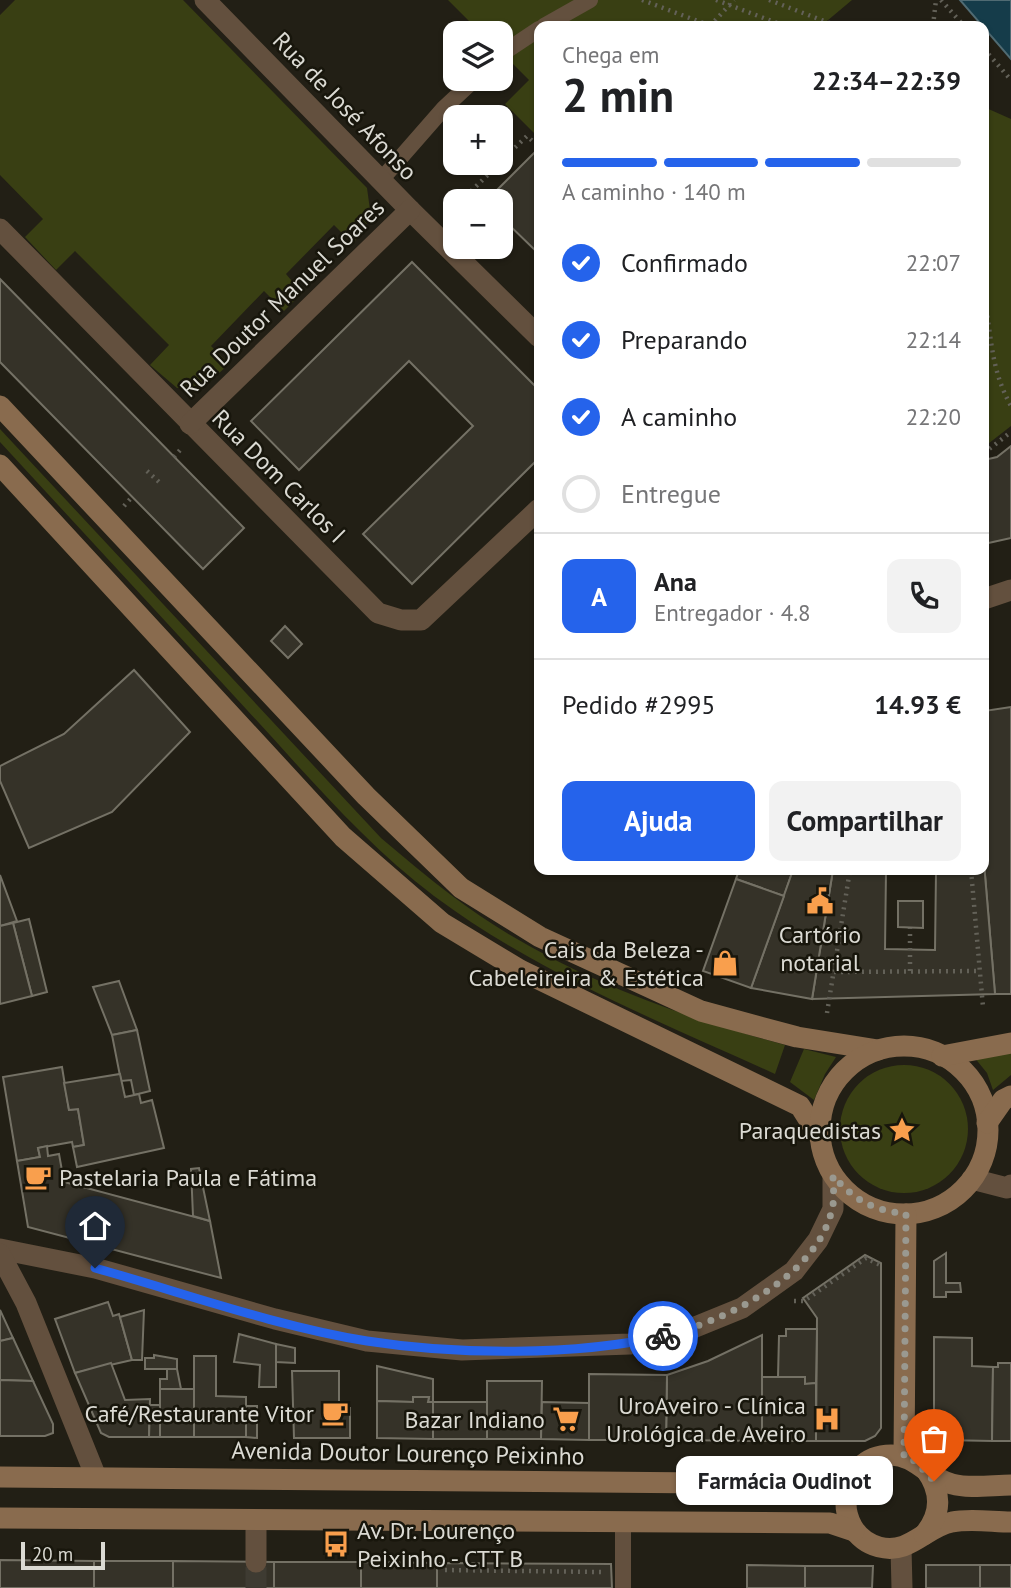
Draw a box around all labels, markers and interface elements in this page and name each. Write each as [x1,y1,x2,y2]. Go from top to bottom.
map controls [443,21,513,259]
button: layers [443,21,513,91]
street label: Rua de José Afonso [266,25,424,187]
text: Chega em [562,40,659,69]
text: 22:34–22:39 [812,64,961,97]
text: 2 min [562,65,674,125]
button: + [443,105,513,175]
text: A caminho · 140 m [562,177,746,206]
button: − [443,189,513,259]
street label: Rua Doutor Manuel Soares [173,192,391,404]
icon: check [562,244,600,282]
text: Confirmado [621,246,748,279]
text: 22:07 [906,248,961,277]
icon: check [562,321,600,359]
text: Preparando [621,323,748,356]
text: 22:14 [906,325,961,354]
icon: check [562,398,600,436]
text: A caminho [621,400,737,433]
text: 22:20 [906,402,961,431]
street label: Rua Dom Carlos I [206,403,352,549]
text: Entregue [621,477,721,510]
button: phone [887,559,961,633]
text: Ana [654,565,697,598]
text: A [591,580,607,613]
text: Entregador · 4.8 [654,598,811,627]
text: Pedido #2995 [562,688,715,721]
text: 14.93 € [874,688,961,721]
button: Ajuda [562,781,755,861]
button: Compartilhar [769,781,961,861]
public building icon: Cartório notarial [805,886,835,916]
place label: Cartório notarial [779,919,861,978]
place label: Cais da Beleza - Cabeleireira & Estética [468,934,704,993]
shop icon: Cais da Beleza - Cabeleireira & Estética [710,948,740,978]
place label: Paraquedistas [739,1115,881,1146]
place icon: Paraquedistas [887,1115,917,1145]
cafe icon: Pastelaria Paula e Fátima [23,1162,53,1192]
place label: Pastelaria Paula e Fátima [59,1162,317,1193]
pin [65,1196,125,1268]
icon: home [76,1207,114,1245]
courier [628,1301,698,1371]
icon: bike [644,1317,682,1355]
place label: UroAveiro - Clínica Urológica de Aveiro [606,1390,806,1449]
place label: Café/Restaurante Vitor [84,1398,314,1429]
cafe icon: Café/Restaurante Vitor [320,1398,350,1428]
place label: Bazar Indiano [405,1404,545,1435]
supermarket icon: Bazar Indiano [551,1404,581,1434]
hospital icon: UroAveiro - Clínica Urológica de Aveiro [812,1404,842,1434]
pin [904,1409,964,1481]
icon: bag [915,1420,953,1458]
street label: Avenida Doutor Lourenço Peixinho [231,1434,585,1472]
callout: Farmácia Oudinot [675,1456,892,1506]
text: Farmácia Oudinot [698,1466,871,1495]
place label: Av. Dr. Lourenço Peixinho - CTT B [357,1515,523,1574]
bus stop icon: Av. Dr. Lourenço Peixinho - CTT B [321,1529,351,1559]
scale bar [21,1539,105,1571]
text: 20 m [32,1542,73,1566]

